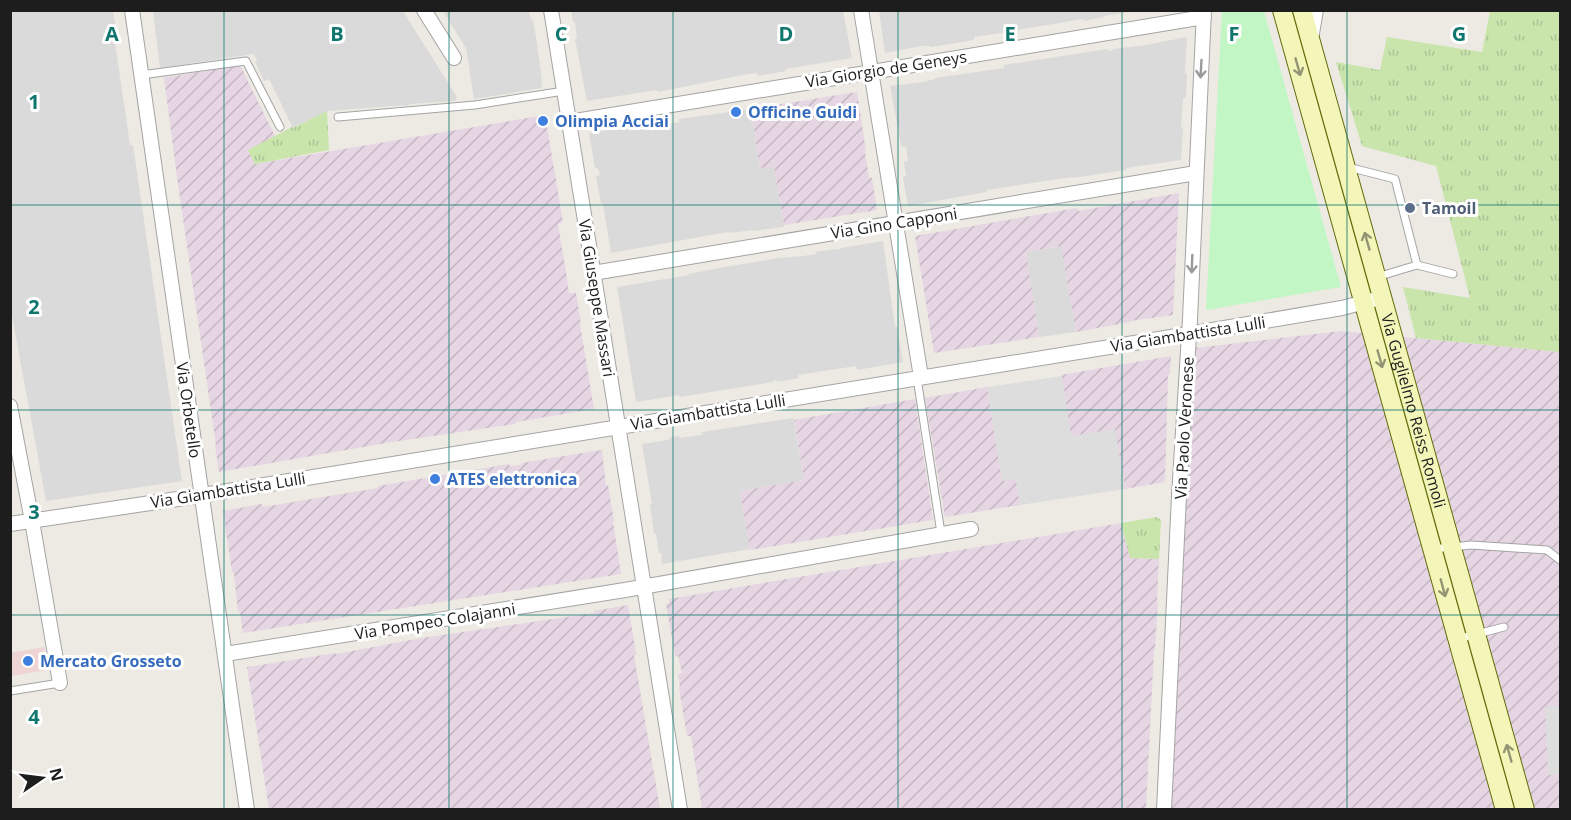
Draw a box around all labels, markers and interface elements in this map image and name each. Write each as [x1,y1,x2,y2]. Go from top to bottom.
text: A [105,20,119,47]
text: B [330,20,344,47]
text: C [555,20,568,47]
text: D [779,20,793,47]
text: E [1004,20,1016,47]
text: F [1229,20,1239,47]
text: G [1452,20,1466,47]
street label: Via Giorgio de Geneys [804,45,968,93]
one-way arrow [1293,57,1304,76]
one-way arrow [1196,58,1207,78]
text: 1 [28,88,40,115]
place label: Officine Guidi [748,101,857,123]
marker: Officine Guidi [729,105,743,119]
place label: Olimpia Acciai [555,110,669,132]
marker: Olimpia Acciai [536,114,550,128]
place label: Tamoil [1422,197,1476,219]
marker: Tamoil [1403,201,1417,215]
street label: Via Gino Capponi [829,202,959,244]
street label: Via Giuseppe Massari [574,218,620,378]
one-way arrow [1361,232,1372,251]
one-way arrow [1187,253,1198,273]
text: 2 [28,293,40,320]
street label: Via Giambattista Lulli [1109,311,1267,357]
street label: Via Guglielmo Reiss Romoli [1376,311,1451,510]
one-way arrow [1374,349,1386,368]
street label: Via Paolo Veronese [1169,356,1199,500]
street label: Via Orbetello [171,361,207,459]
street label: Via Giambattista Lulli [629,389,787,435]
street label: Via Giambattista Lulli [149,467,307,513]
place label: ATES elettronica [447,468,577,490]
marker: ATES elettronica [428,472,442,486]
text: 3 [28,498,40,525]
one-way arrow [1438,578,1450,597]
street label: Via Pompeo Colajanni [353,597,517,645]
place label: Mercato Grosseto [40,650,182,672]
marker: Mercato Grosseto [21,654,35,668]
text: 4 [28,703,40,730]
one-way arrow [1503,744,1514,763]
north arrow [12,748,72,808]
text: N [44,765,69,783]

